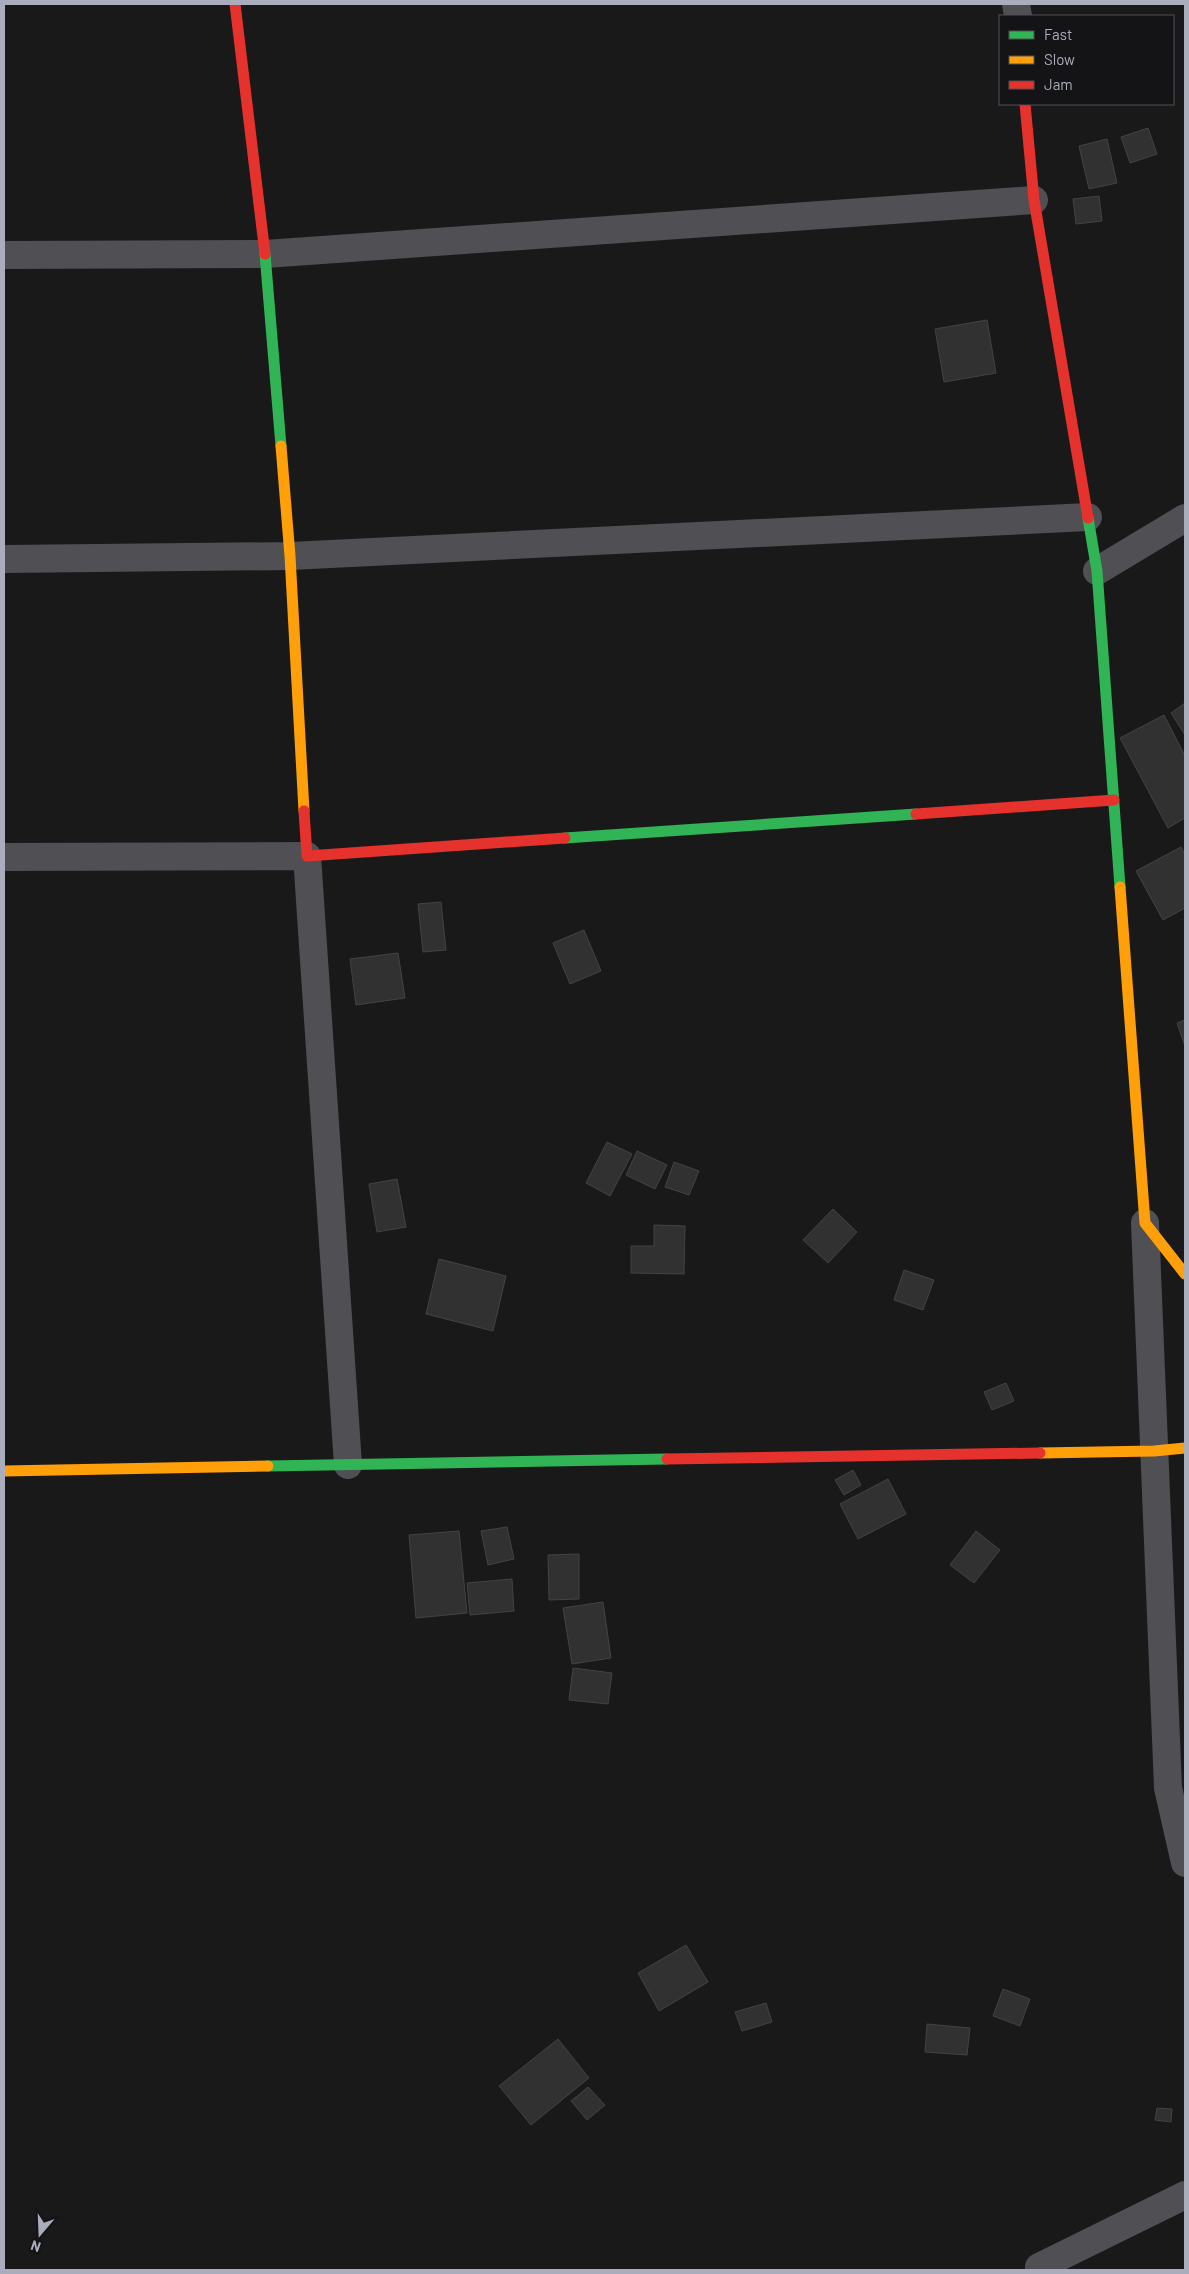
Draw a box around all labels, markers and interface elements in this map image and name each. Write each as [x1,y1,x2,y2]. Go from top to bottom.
legend [999,15,1174,105]
text: Fast [1044,25,1072,43]
text: Slow [1044,50,1075,68]
text: Jam [1044,75,1073,93]
north arrow [15,2209,65,2259]
text: N [28,2237,43,2256]

